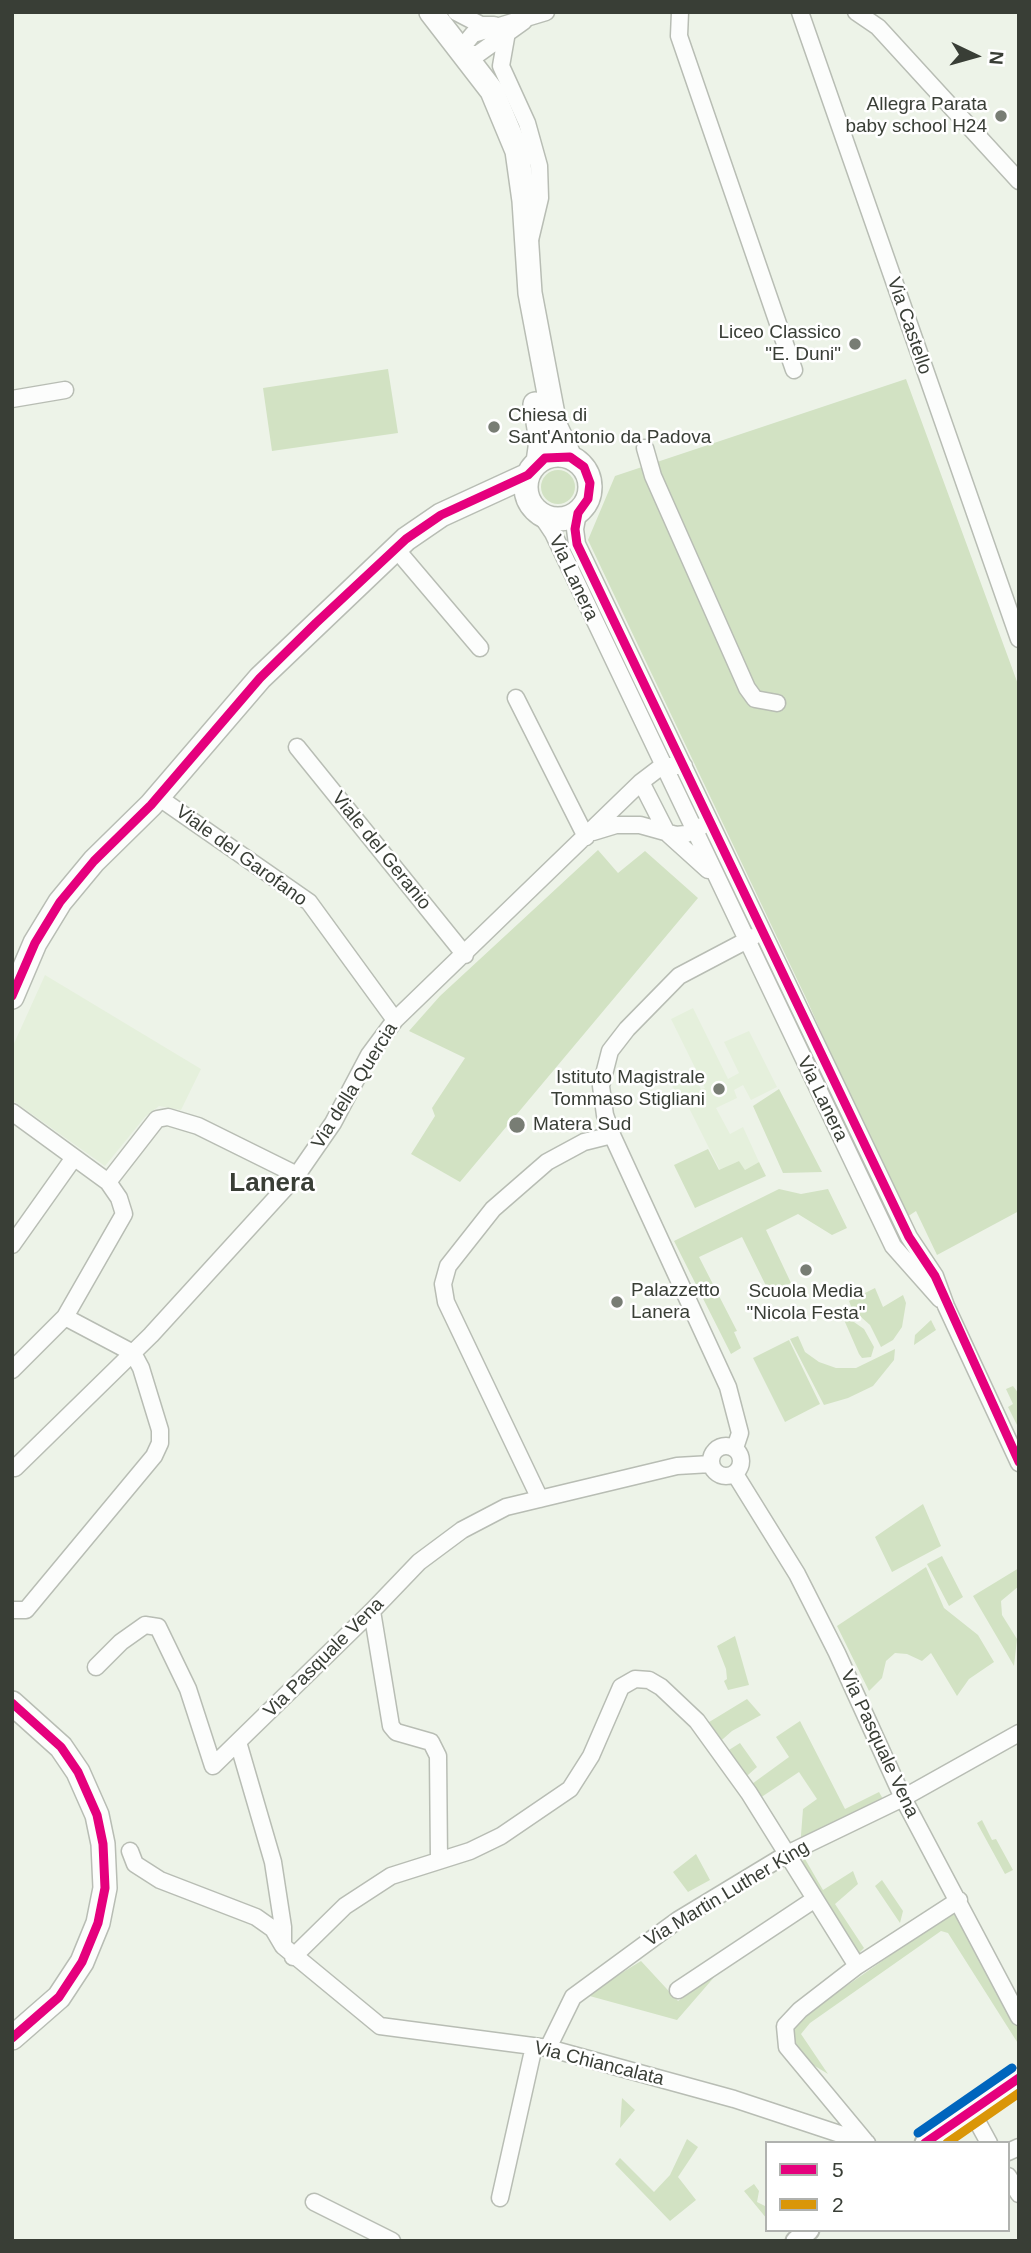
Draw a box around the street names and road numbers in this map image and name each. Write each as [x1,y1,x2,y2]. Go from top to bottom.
street label: Via Castello [882,275,936,377]
street label: Via Lanera [543,532,603,624]
street label: Viale del Geranio [326,787,436,915]
street label: Viale del Garofano [171,801,311,911]
street label: Via della Quercia [307,1019,403,1153]
street label: Via Lanera [792,1053,852,1145]
street label: Via Pasquale Vena [259,1593,389,1723]
street label: Via Pasquale Vena [835,1667,923,1821]
street label: Via Martin Luther King [641,1836,813,1952]
street label: Via Chiancalata [532,2037,666,2091]

